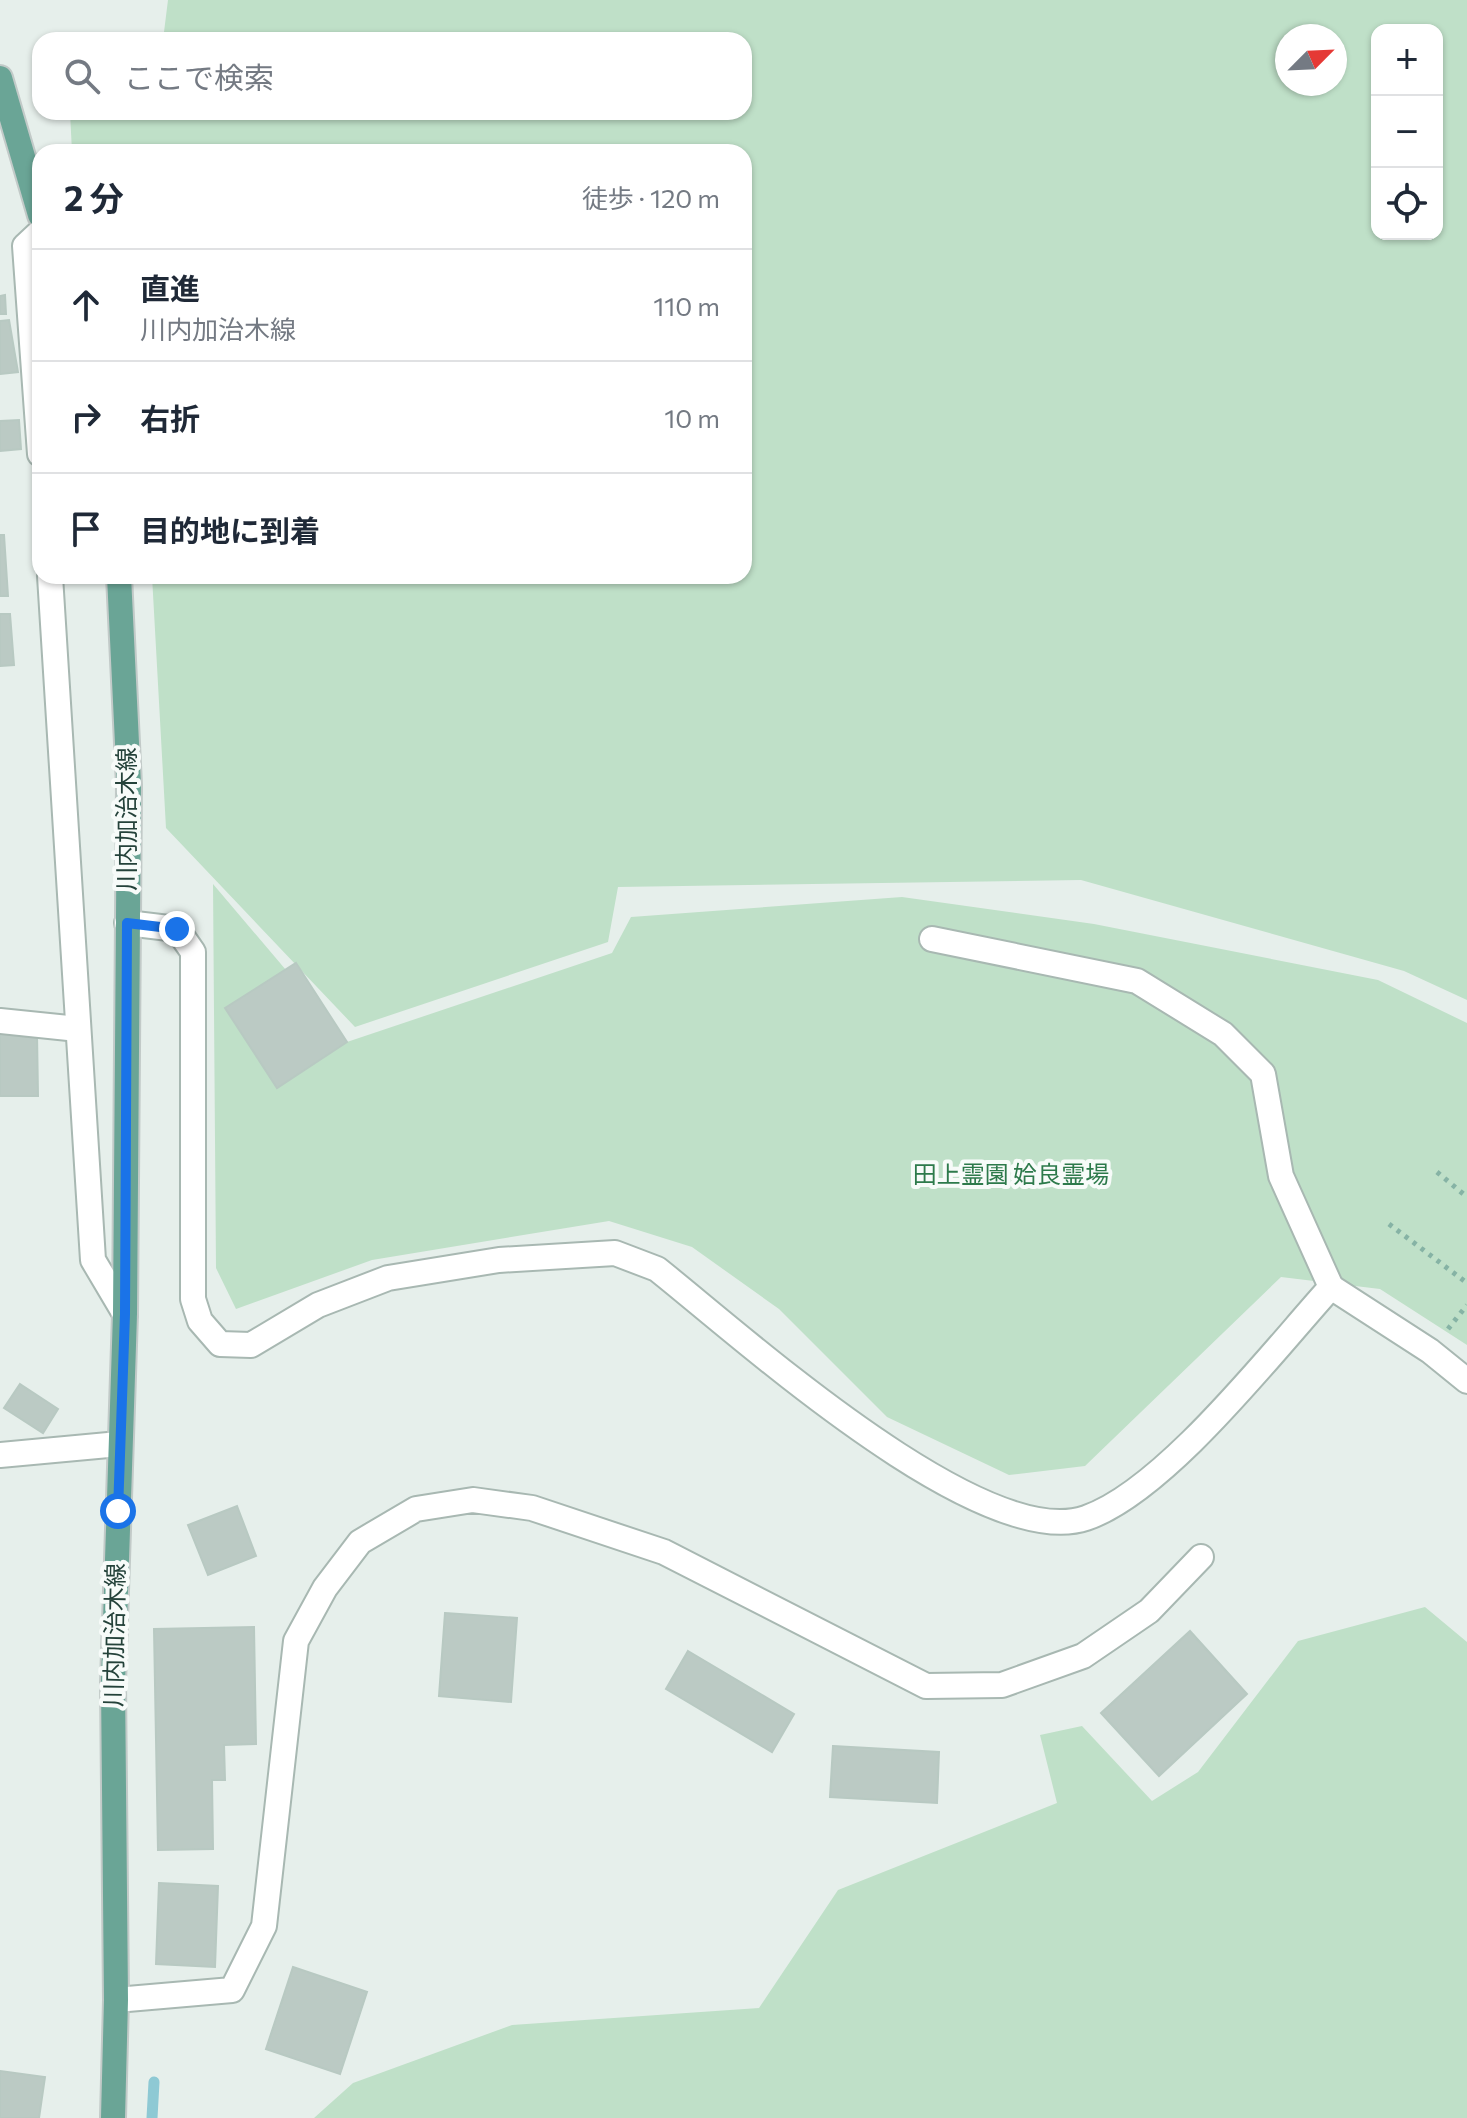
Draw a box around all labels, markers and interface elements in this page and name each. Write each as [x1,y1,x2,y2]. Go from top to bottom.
north arrow [1275,24,1347,96]
map controls [1371,24,1443,240]
button: + [1371,24,1443,96]
search box [32,32,752,120]
icon: search [60,54,104,98]
text: ここで検索 [124,58,274,95]
button: − [1371,96,1443,168]
button: locate [1371,168,1443,240]
text: 2 分 [64,176,124,218]
text: 徒歩 · 120 m [582,182,720,213]
text: 直進 [140,269,200,306]
icon: ahead [64,283,108,327]
text: 110 m [653,290,720,321]
text: 川内加治木線 [140,313,296,344]
icon: right [64,395,108,439]
text: 右折 [140,399,200,436]
text: 10 m [664,402,720,433]
icon: arrive [64,507,108,551]
text: 目的地に到着 [140,511,320,548]
street label: 川内加治木線 [111,747,140,891]
route end [159,911,195,947]
park label: 田上霊園 姶良霊場 [913,1159,1109,1188]
route start [100,1493,136,1529]
street label: 川内加治木線 [98,1563,129,1707]

